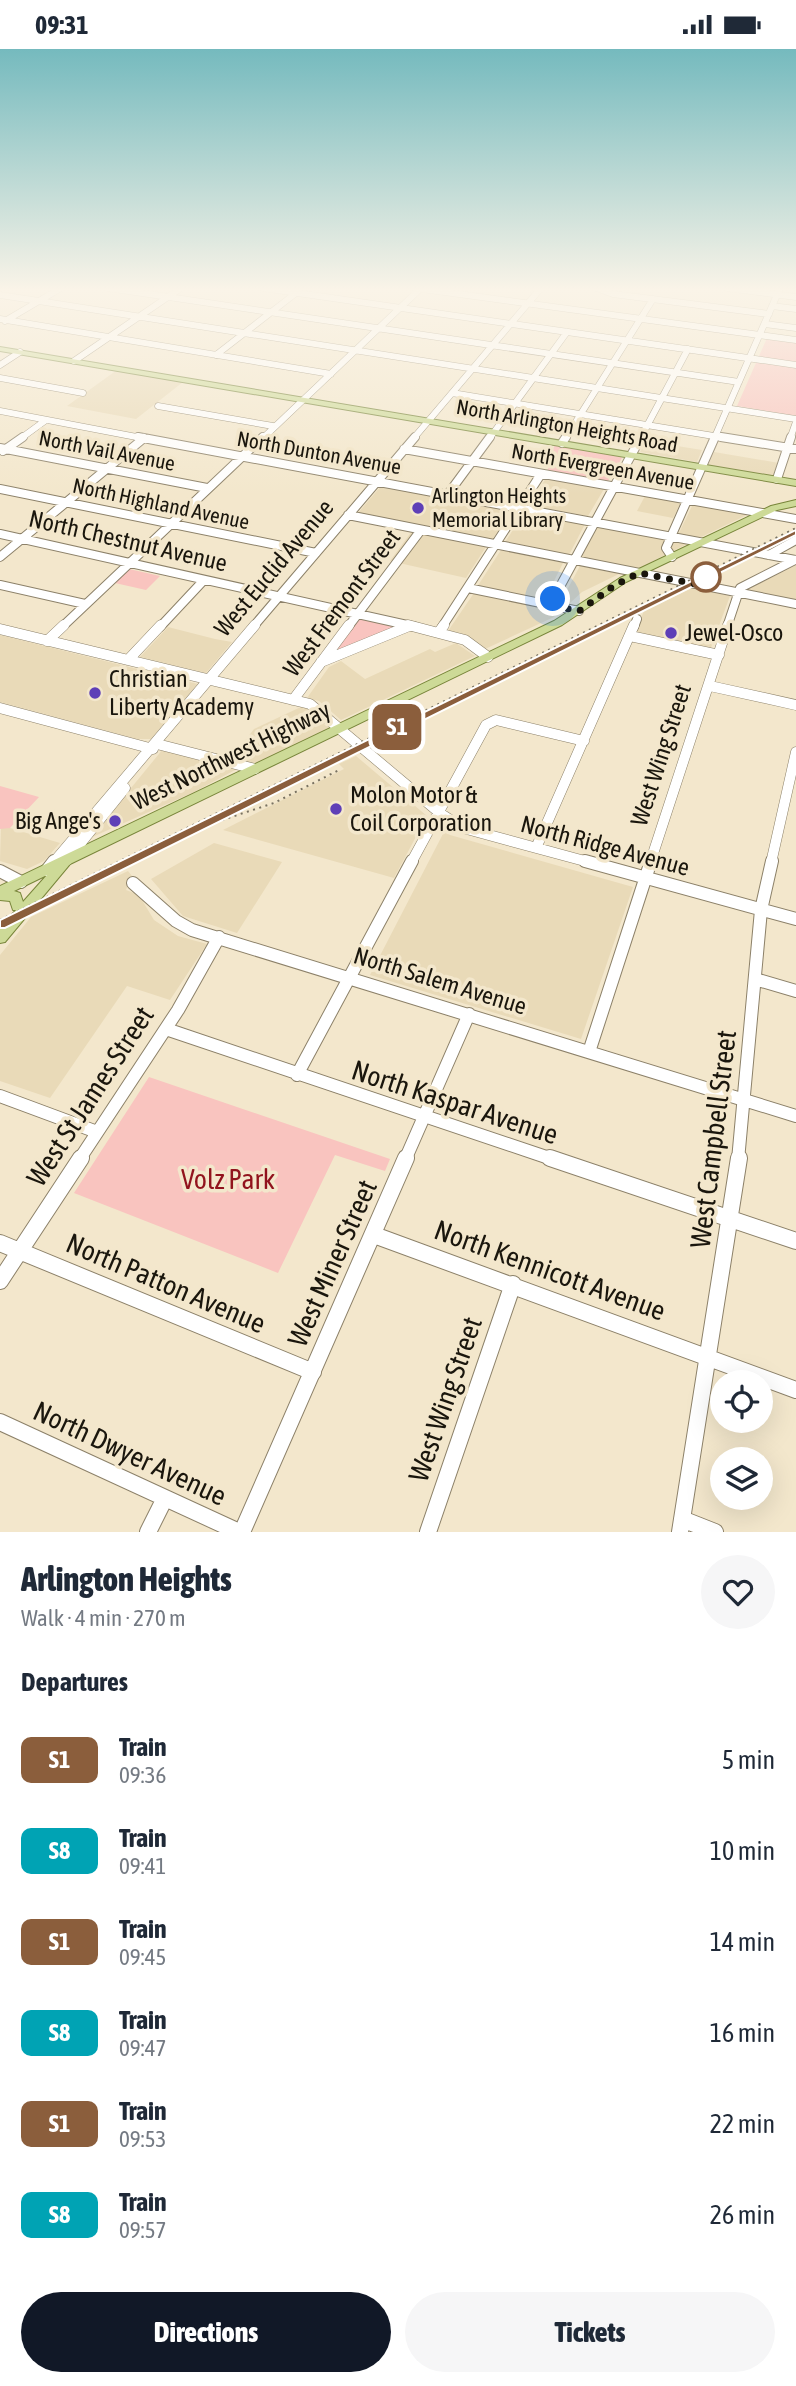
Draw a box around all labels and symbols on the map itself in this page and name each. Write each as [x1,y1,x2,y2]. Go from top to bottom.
street label: North Arlington Heights Road [455,394,680,456]
street label: North Vail Avenue [37,425,177,475]
street label: North Dunton Avenue [235,426,403,478]
street label: North Evergreen Avenue [510,438,696,494]
street label: North Highland Avenue [71,473,252,533]
place label: Arlington Heights Memorial Library [432,483,566,531]
street label: West Euclid Avenue [209,494,339,641]
marker: Arlington Heights Memorial Library [410,500,426,516]
street label: North Chestnut Avenue [26,505,230,576]
street label: West Fremont Street [278,524,406,681]
unlabelled marker [691,562,721,592]
your location [535,581,570,616]
place label: Jewel-Osco [685,619,783,646]
marker: Jewel-Osco [663,625,679,641]
place label: Christian Liberty Academy [109,665,254,720]
street label: West Wing Street [625,681,696,829]
marker: Christian Liberty Academy [87,685,103,701]
street label: West Northwest Highway [127,696,334,815]
line badge: S1 [366,704,428,750]
place label: Molon Motor & Coil Corporation [350,781,492,836]
marker: Molon Motor & Coil Corporation [328,801,344,817]
place label: Big Ange's [15,807,101,834]
street label: North Ridge Avenue [518,810,692,881]
marker: Big Ange's [107,813,123,829]
street label: North Salem Avenue [350,941,530,1020]
street label: West St James Street [20,1000,160,1192]
street label: West Campbell Street [684,1028,742,1250]
street label: North Kaspar Avenue [348,1054,562,1150]
park label: Volz Park [181,1163,275,1195]
street label: West Miner Street [281,1175,383,1351]
street label: North Kennicott Avenue [430,1213,670,1327]
street label: North Patton Avenue [62,1227,270,1339]
street label: West Wing Street [402,1313,488,1485]
street label: North Dwyer Avenue [28,1394,232,1512]

